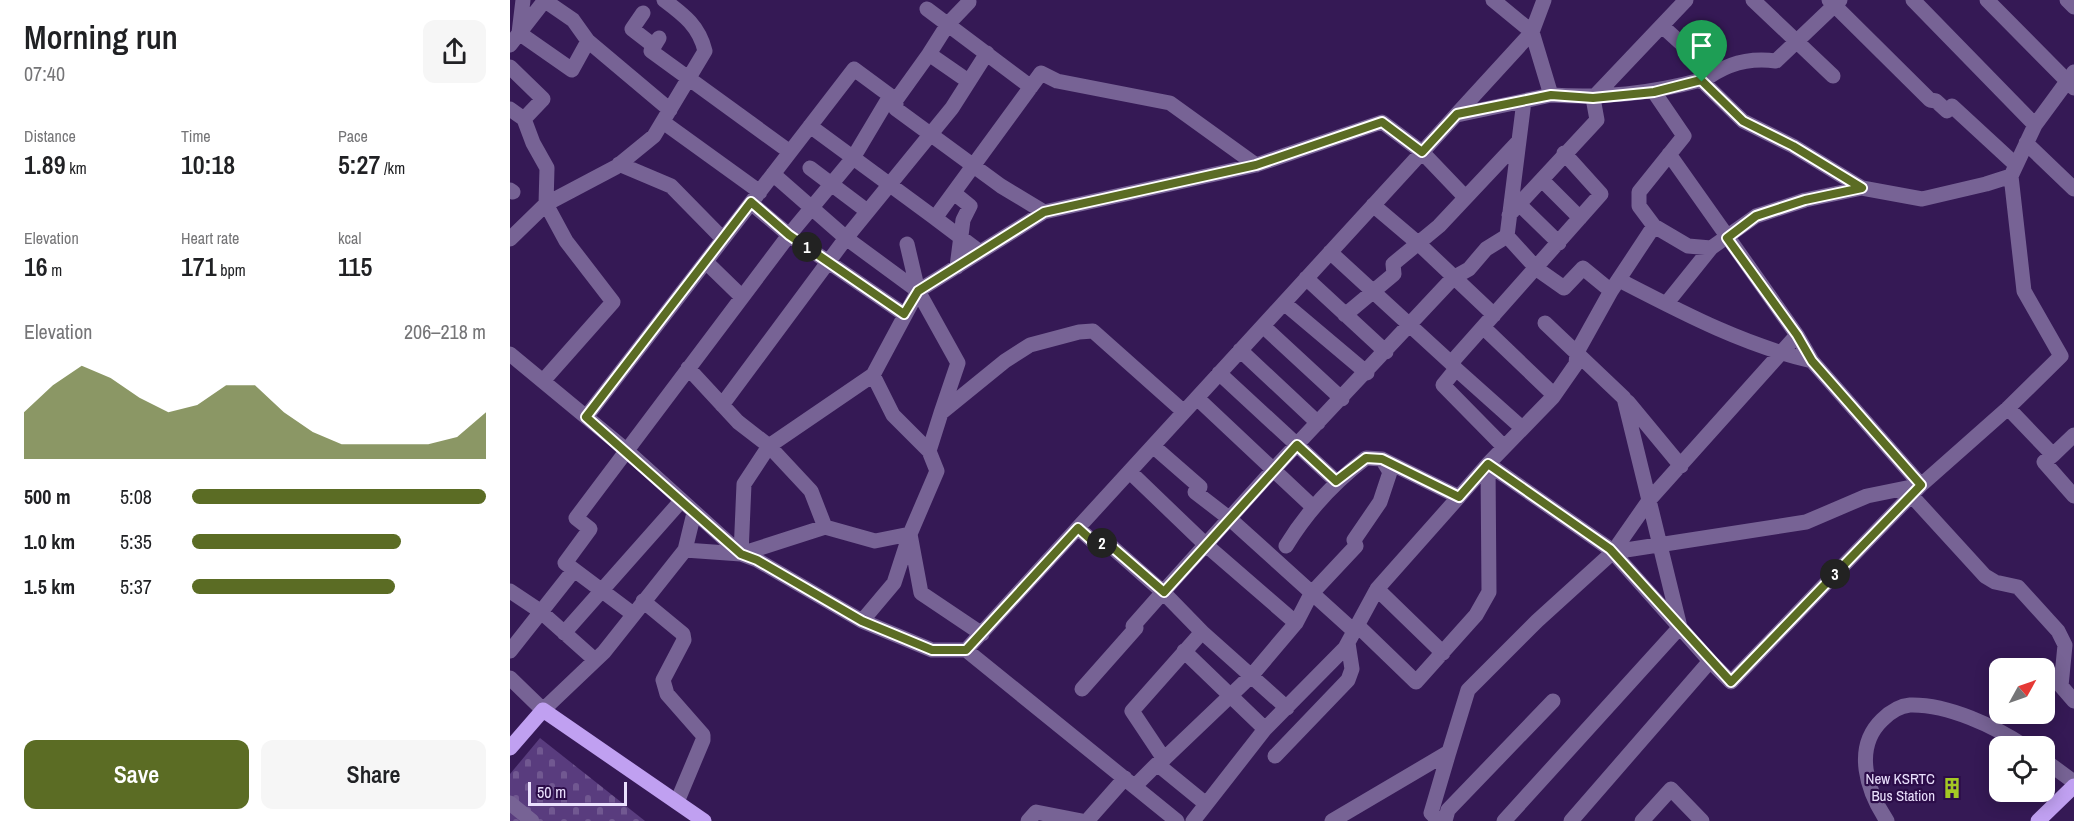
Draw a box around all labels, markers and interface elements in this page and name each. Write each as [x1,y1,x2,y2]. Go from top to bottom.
text: Morning run [24,15,178,59]
button: share [423,20,486,83]
pin [1676,20,1727,82]
icon: arrive [1685,29,1718,62]
text: 07:40 [24,60,65,87]
text: Distance [24,125,76,147]
text: Time [181,125,211,147]
text: Pace [338,125,368,147]
text: 1.89 [24,147,66,182]
text: 10:18 [181,147,235,182]
text: 5:27 [338,147,380,182]
text: km [66,157,87,179]
text: /km [380,157,405,179]
text: Elevation [24,227,79,249]
text: Heart rate [181,227,239,249]
text: kcal [338,227,361,249]
pin: 1 [792,232,822,262]
text: 1 [803,236,811,258]
text: 16 [24,249,48,284]
text: 171 [181,249,217,284]
text: 115 [338,249,372,284]
text: m [48,259,62,281]
text: bpm [217,259,246,281]
text: Elevation [24,318,92,345]
text: 206–218 m [404,318,486,345]
text: 500 m [24,483,71,510]
text: 5:08 [120,483,152,510]
text: 1.0 km [24,528,75,555]
text: 5:35 [120,528,152,555]
pin: 2 [1087,528,1117,558]
text: 2 [1098,532,1106,554]
pin: 3 [1820,559,1850,589]
text: 3 [1831,563,1839,585]
text: 1.5 km [24,573,75,600]
text: 5:37 [120,573,152,600]
north arrow [1989,658,2055,724]
map controls [1989,658,2055,802]
button: locate [1989,736,2055,802]
button: Save [24,740,249,809]
button: Share [261,740,486,809]
place label: New KSRTC Bus Station [1866,768,1935,806]
building icon: New KSRTC Bus Station [1940,776,1964,800]
scale bar [528,779,627,806]
text: 50 m [537,781,566,803]

